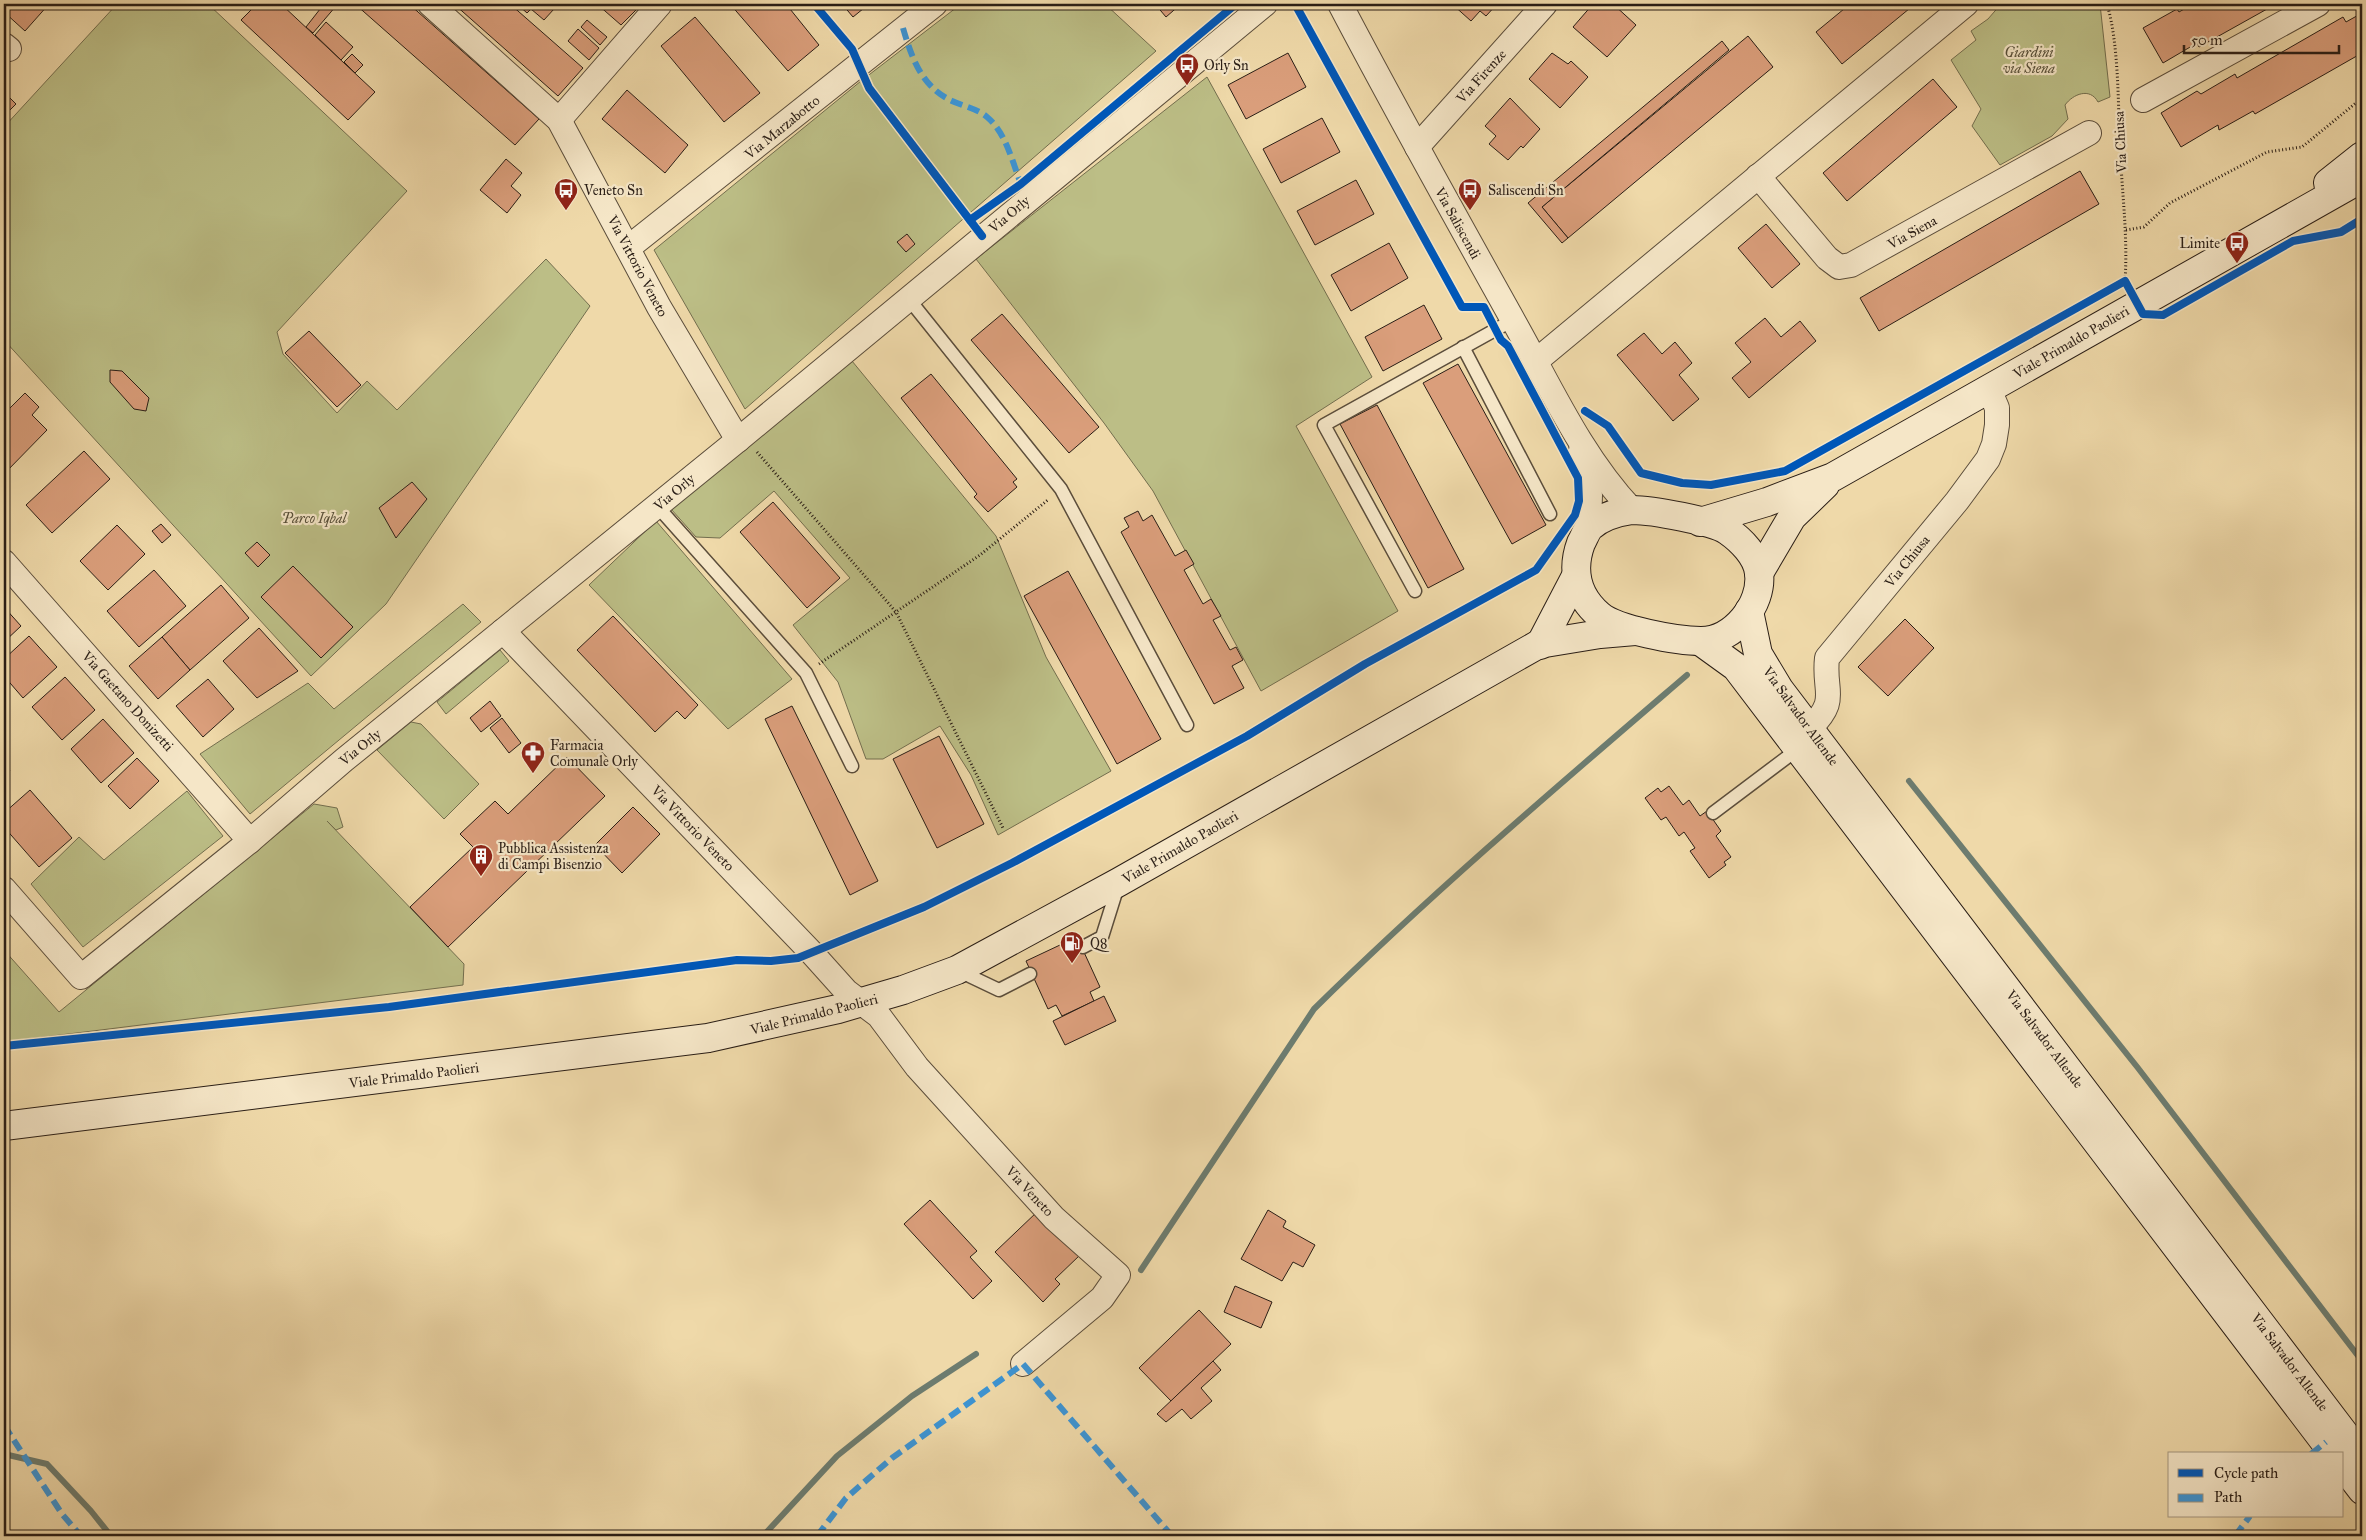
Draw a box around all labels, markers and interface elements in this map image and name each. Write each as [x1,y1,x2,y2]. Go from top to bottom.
scale bar [2184,22,2338,54]
text: 50 m [2191,31,2223,49]
park label: Giardini via Siena [2003,44,2055,77]
street label: Via Firenze [1452,46,1510,107]
bus stop icon: Orly Sn [1174,52,1200,86]
place label: Orly Sn [1204,57,1249,74]
street label: Via Marzabotto [741,92,823,163]
street label: Via Chiusa [2110,110,2131,174]
bus stop icon: Veneto Sn [553,177,579,211]
bus stop icon: Saliscendi Sn [1457,177,1483,211]
place label: Veneto Sn [583,182,643,199]
place label: Saliscendi Sn [1488,182,1564,199]
street label: Via Saliscendi [1430,184,1484,262]
street label: Via Orly [985,192,1034,237]
street label: Via Vittorio Veneto [603,212,671,320]
street label: Via Siena [1884,212,1940,253]
bus stop icon: Limite [2224,230,2250,264]
place label: Limite [2179,235,2220,252]
street label: Viale Primaldo Paolieri [2009,302,2132,383]
street label: Via Orly [650,470,699,515]
park label: Parco Iqbal [282,510,347,527]
street label: Via Chiusa [1881,532,1934,592]
street label: Via Gaetano Donizetti [78,647,177,755]
street label: Via Salvador Allende [1758,663,1842,769]
street label: Via Orly [335,725,385,770]
place label: Farmacia Comunale Orly [550,737,638,770]
pharmacy icon: Farmacia Comunale Orly [520,740,546,774]
street label: Via Vittorio Veneto [647,781,738,875]
street label: Viale Primaldo Paolieri [1118,807,1241,888]
place label: Pubblica Assistenza di Campi Bisenzio [498,840,609,873]
building icon: Pubblica Assistenza di Campi Bisenzio [468,843,494,877]
fuel station icon: Q8 [1059,930,1085,964]
place label: Q8 [1090,935,1110,952]
street label: Via Salvador Allende [2002,986,2087,1092]
street label: Viale Primaldo Paolieri [748,990,880,1039]
street label: Viale Primaldo Paolieri [347,1059,480,1092]
street label: Via Veneto [1001,1162,1057,1220]
street label: Via Salvador Allende [2247,1309,2332,1415]
legend [2168,1452,2344,1518]
text: Cycle path [2214,1464,2279,1482]
text: Path [2214,1488,2243,1506]

